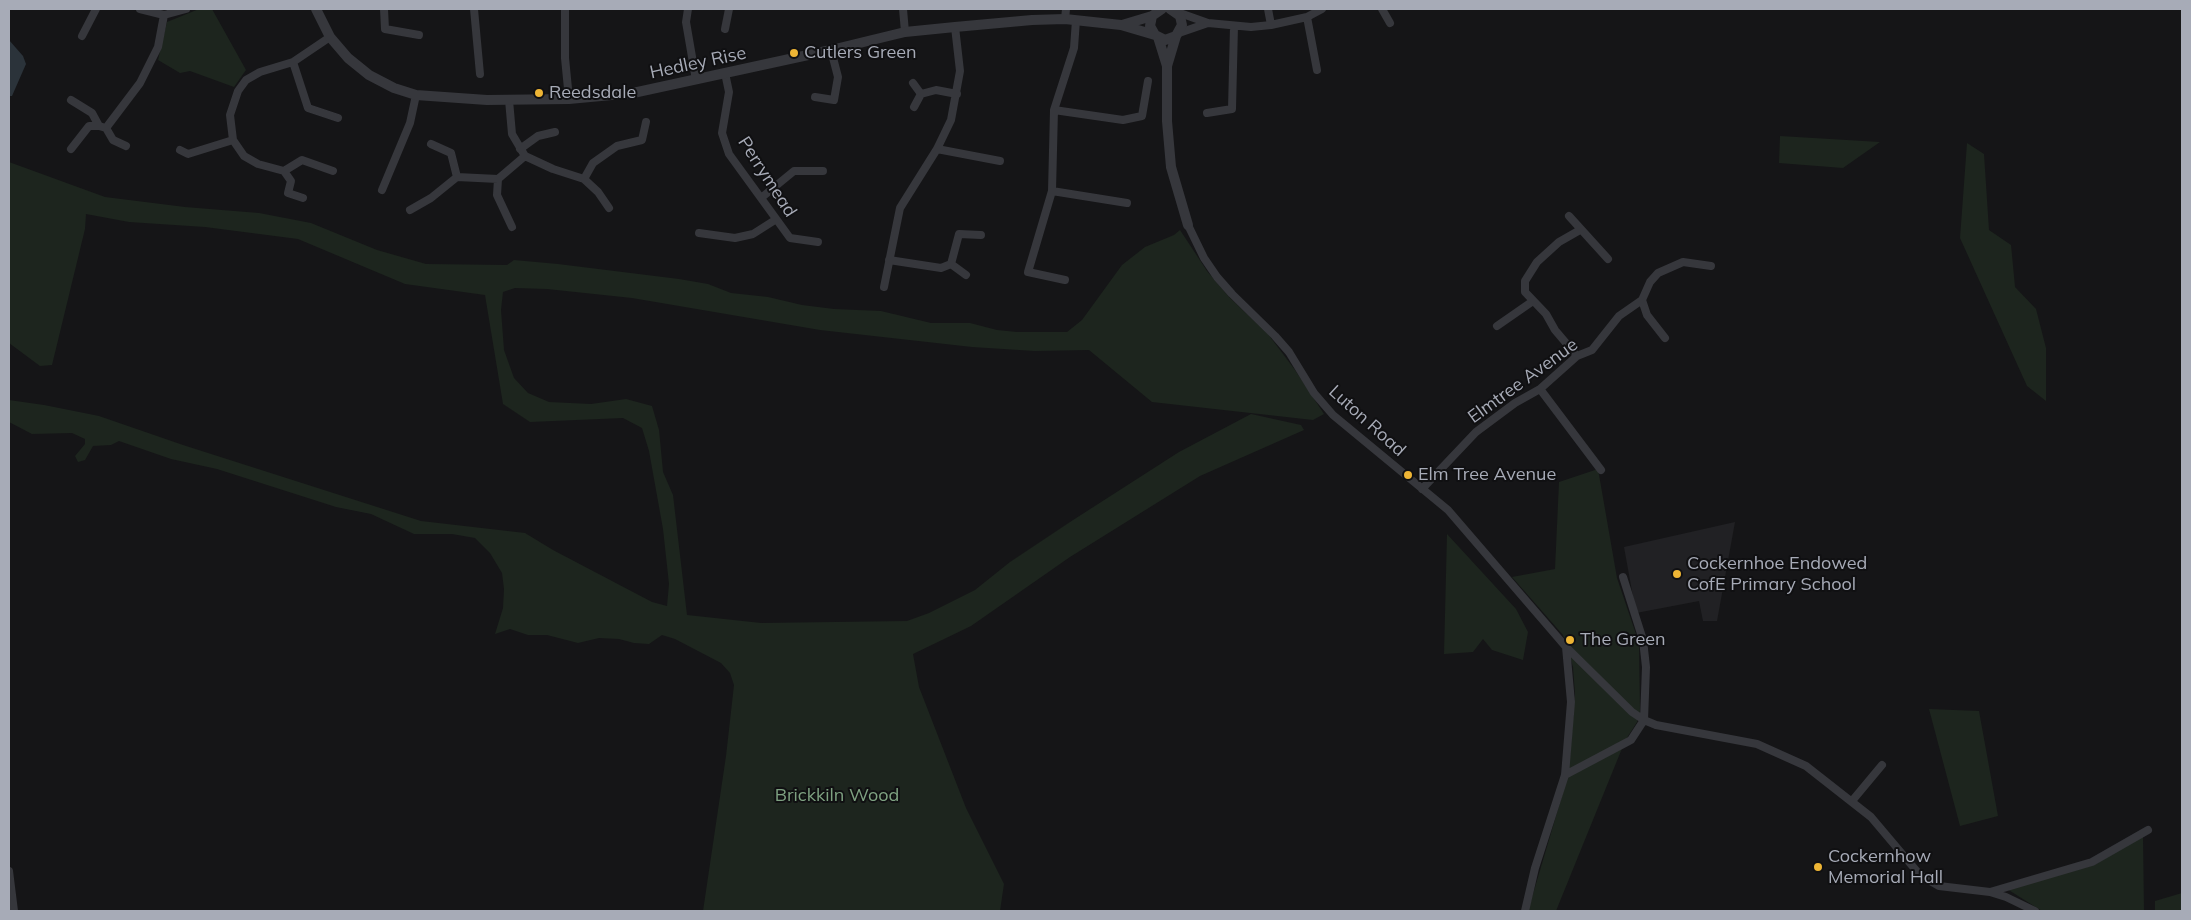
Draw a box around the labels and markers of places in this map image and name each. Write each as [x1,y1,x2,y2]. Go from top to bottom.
place label: Cutlers Green [804,42,917,64]
marker: Cutlers Green [788,47,800,59]
place label: Reedsdale [549,82,636,104]
marker: Reedsdale [533,87,545,99]
place label: Elm Tree Avenue [1418,464,1556,486]
marker: Elm Tree Avenue [1402,469,1414,481]
place label: Cockernhoe Endowed CofE Primary School [1687,553,1867,596]
marker: Cockernhoe Endowed CofE Primary School [1671,568,1683,580]
place label: The Green [1580,629,1666,651]
marker: The Green [1564,634,1576,646]
place label: Cockernhow Memorial Hall [1828,846,1943,889]
marker: Cockernhow Memorial Hall [1812,861,1824,873]

